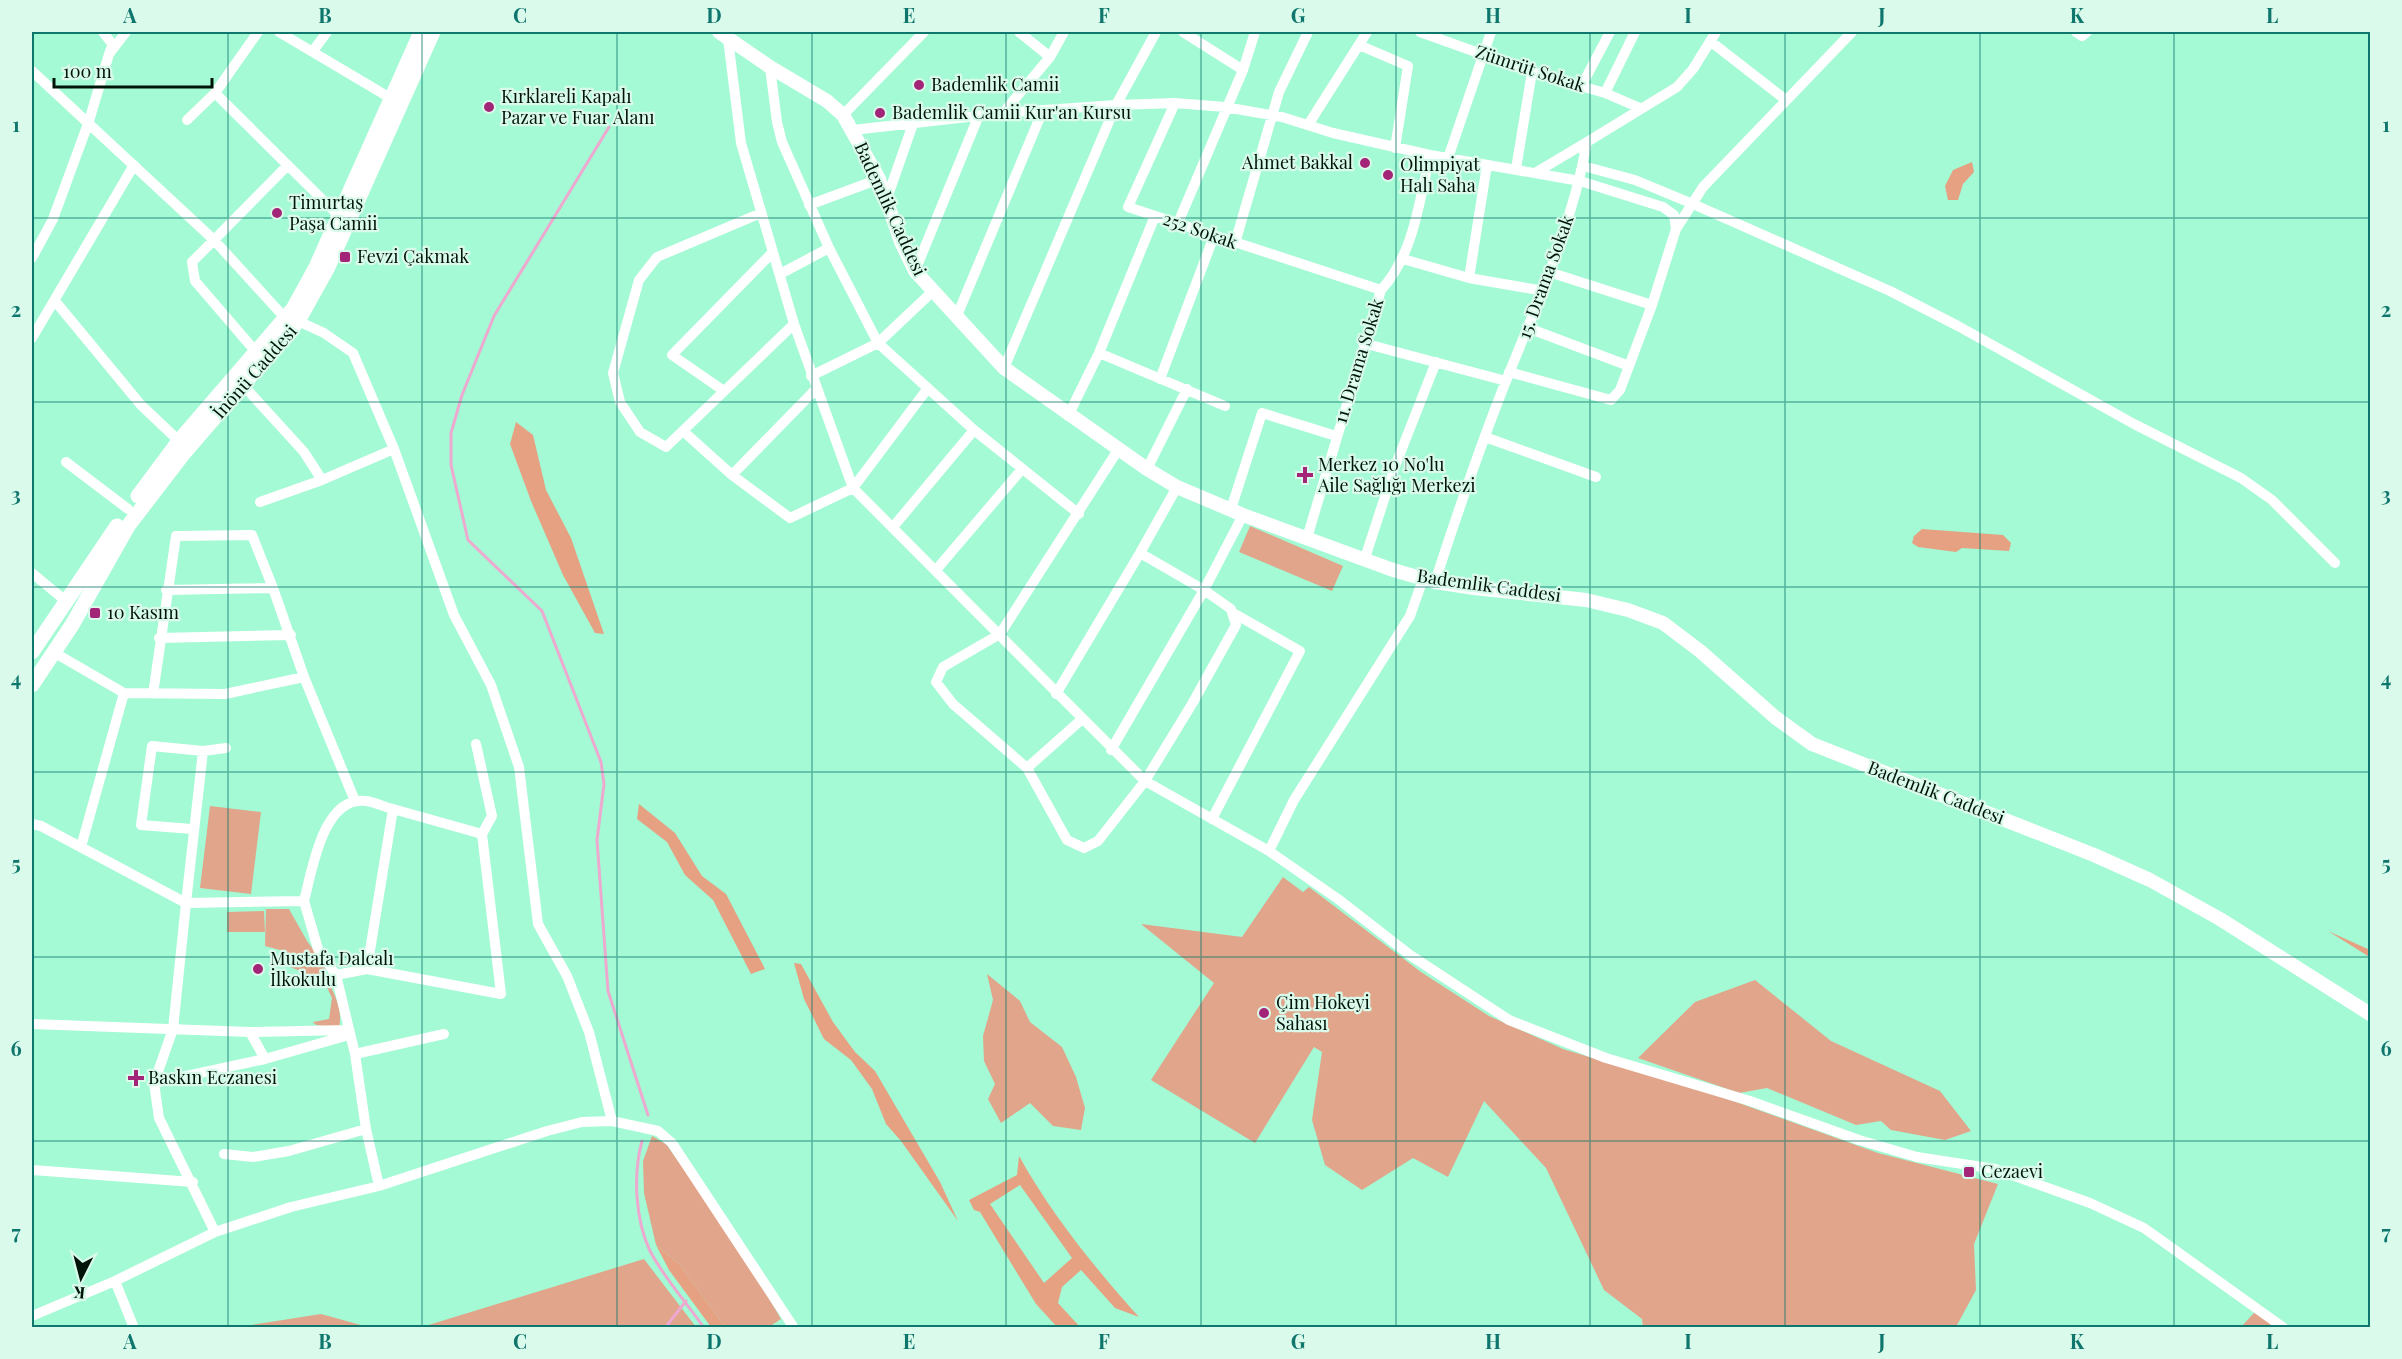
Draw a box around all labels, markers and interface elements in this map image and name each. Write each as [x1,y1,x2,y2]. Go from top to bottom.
text: A [122,1,137,28]
text: B [318,1,332,28]
text: C [513,1,527,28]
text: D [706,1,722,28]
text: E [903,1,915,28]
text: F [1098,1,1110,28]
text: G [1291,1,1306,28]
text: H [1485,1,1501,28]
text: I [1684,1,1692,28]
text: J [1877,1,1886,28]
text: K [2070,1,2085,28]
text: L [2266,1,2278,28]
street label: Zümrüt Sokak [1472,39,1588,97]
scale bar [54,51,212,89]
text: 100 m [63,59,112,83]
place label: Bademlik Camii [931,72,1059,96]
marker: Bademlik Camii [912,78,926,92]
place label: Kırklareli Kapalı Pazar ve Fuar Alanı [501,84,654,129]
marker: Kırklareli Kapalı Pazar ve Fuar Alanı [482,100,496,114]
place label: Bademlik Camii Kur'an Kursu [892,100,1132,124]
marker: Bademlik Camii Kur'an Kursu [873,106,887,120]
text: 1 [12,110,20,137]
text: 1 [2382,110,2390,137]
street label: Bademlik Caddesi [849,138,932,279]
place label: Ahmet Bakkal [1241,150,1353,174]
place label: Olimpiyat Halı Saha [1400,152,1480,197]
marker: Ahmet Bakkal [1358,156,1372,170]
marker: Olimpiyat Halı Saha [1381,168,1395,182]
place label: Timurtaş Paşa Camii [289,190,378,235]
marker: Timurtaş Paşa Camii [270,206,284,220]
street label: 252 Sokak [1160,206,1241,254]
street label: 15. Drama Sokak [1512,211,1579,342]
place label: Fevzi Çakmak [357,244,469,268]
marker: Fevzi Çakmak [338,250,352,264]
text: 2 [11,295,21,322]
street label: 11. Drama Sokak [1328,295,1388,426]
text: 2 [2381,295,2391,322]
street label: İnönü Caddesi [207,319,302,423]
place label: Merkez 10 No'lu Aile Sağlığı Merkezi [1317,452,1476,497]
marker: Merkez 10 No'lu Aile Sağlığı Merkezi [1296,466,1314,484]
text: 3 [11,480,21,507]
text: 3 [2381,480,2391,507]
street label: Bademlik Caddesi [1416,563,1563,607]
place label: 10 Kasım [107,600,179,624]
marker: 10 Kasım [88,606,102,620]
text: 4 [11,664,21,691]
text: 4 [2381,664,2391,691]
street label: Bademlik Caddesi [1864,755,2008,829]
text: 5 [11,849,21,876]
text: 5 [2381,849,2391,876]
place label: Mustafa Dalcalı İlkokulu [270,946,394,991]
marker: Mustafa Dalcalı İlkokulu [251,962,265,976]
place label: Çim Hokeyi Sahası [1276,990,1370,1035]
marker: Çim Hokeyi Sahası [1257,1006,1271,1020]
text: 6 [10,1034,22,1061]
text: 6 [2380,1034,2392,1061]
place label: Baskın Eczanesi [148,1065,277,1089]
marker: Baskın Eczanesi [129,1071,143,1085]
place label: Cezaevi [1981,1159,2043,1183]
marker: Cezaevi [1962,1165,1976,1179]
text: 7 [11,1218,21,1245]
text: 7 [2381,1218,2391,1245]
north arrow [51,1248,111,1308]
text: K [72,1282,86,1304]
text: A [122,1327,137,1354]
text: B [318,1327,332,1354]
text: C [513,1327,527,1354]
text: D [706,1327,722,1354]
text: E [903,1327,915,1354]
text: F [1098,1327,1110,1354]
text: G [1291,1327,1306,1354]
text: H [1485,1327,1501,1354]
text: I [1684,1327,1692,1354]
text: J [1877,1327,1886,1354]
text: K [2070,1327,2085,1354]
text: L [2266,1327,2278,1354]

